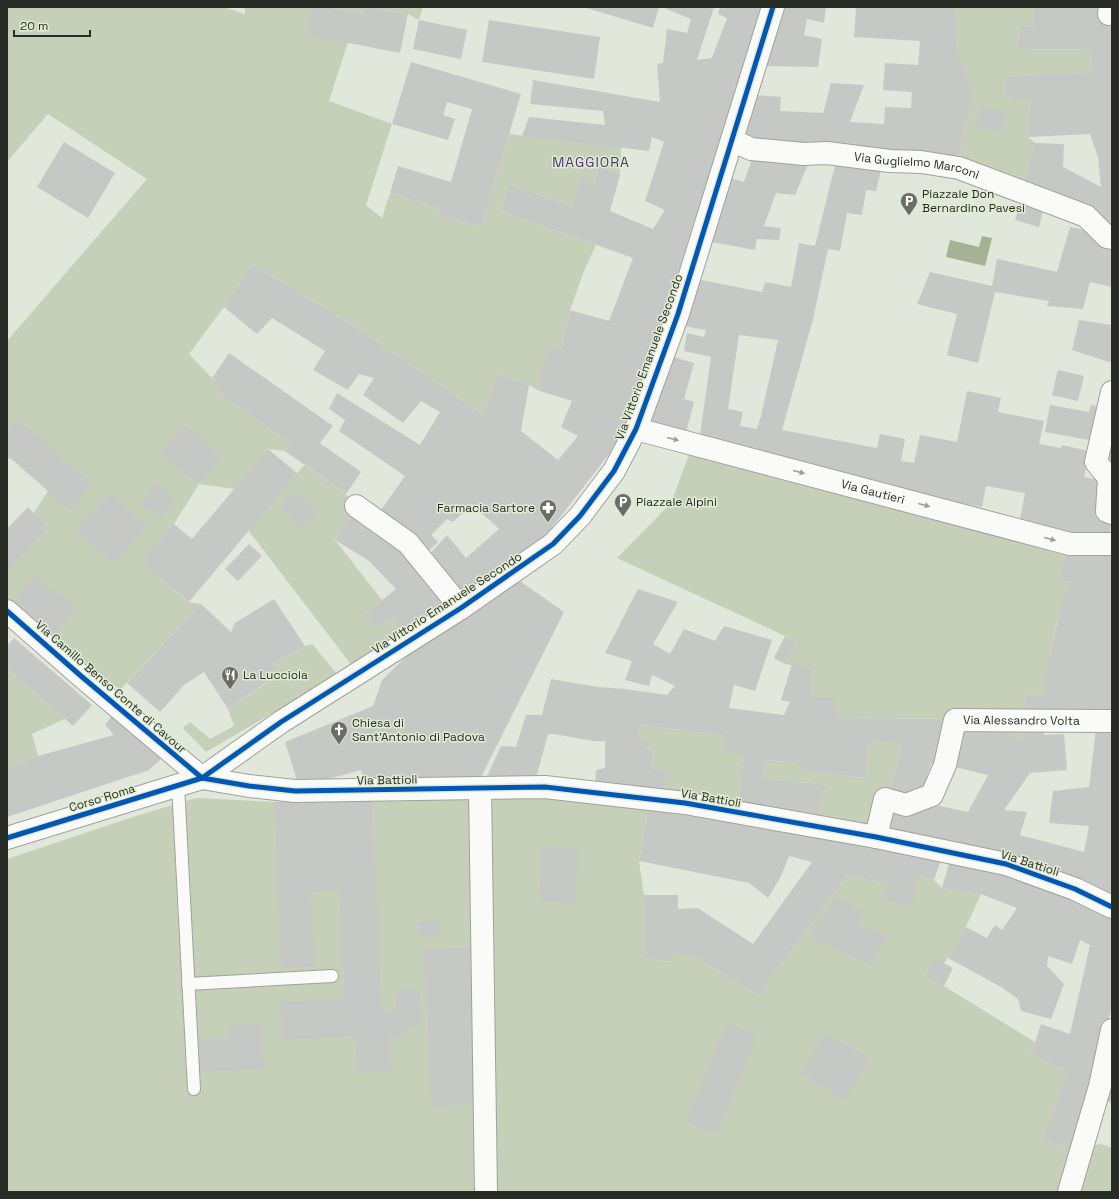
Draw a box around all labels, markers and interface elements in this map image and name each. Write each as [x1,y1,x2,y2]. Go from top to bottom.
scale bar [14,12,90,38]
text: 20 m [20,18,48,34]
street label: Via Guglielmo Marconi [853,149,982,183]
district label: MAGGIORA [552,153,630,171]
place label: Piazzale Don Bernardino Pavesi [922,186,1025,216]
parking icon: Piazzale Don Bernardino Pavesi [899,191,919,216]
street label: Via Vittorio Emanuele Secondo [611,272,687,442]
one-way arrow [667,436,679,442]
one-way arrow [793,469,805,475]
street label: Via Gautieri [839,476,907,508]
parking icon: Piazzale Alpini [613,492,633,517]
place label: Piazzale Alpini [636,494,717,510]
pharmacy icon: Farmacia Sartore [538,498,558,523]
place label: Farmacia Sartore [437,500,535,516]
one-way arrow [918,503,931,509]
one-way arrow [1044,536,1056,542]
street label: Via Vittorio Emanuele Secondo [369,548,525,658]
street label: Via Camillo Benso Conte di Cavour [32,617,190,757]
restaurant icon: La Lucciola [220,665,240,690]
place label: La Lucciola [243,667,308,683]
street label: Via Alessandro Volta [963,712,1080,729]
place label: Chiesa di Sant'Antonio di Padova [352,715,485,745]
church icon: Chiesa di Sant'Antonio di Padova [329,720,349,745]
street label: Via Battioli [356,771,418,789]
street label: Corso Roma [67,780,137,816]
street label: Via Battioli [680,785,742,811]
street label: Via Battioli [999,846,1061,880]

